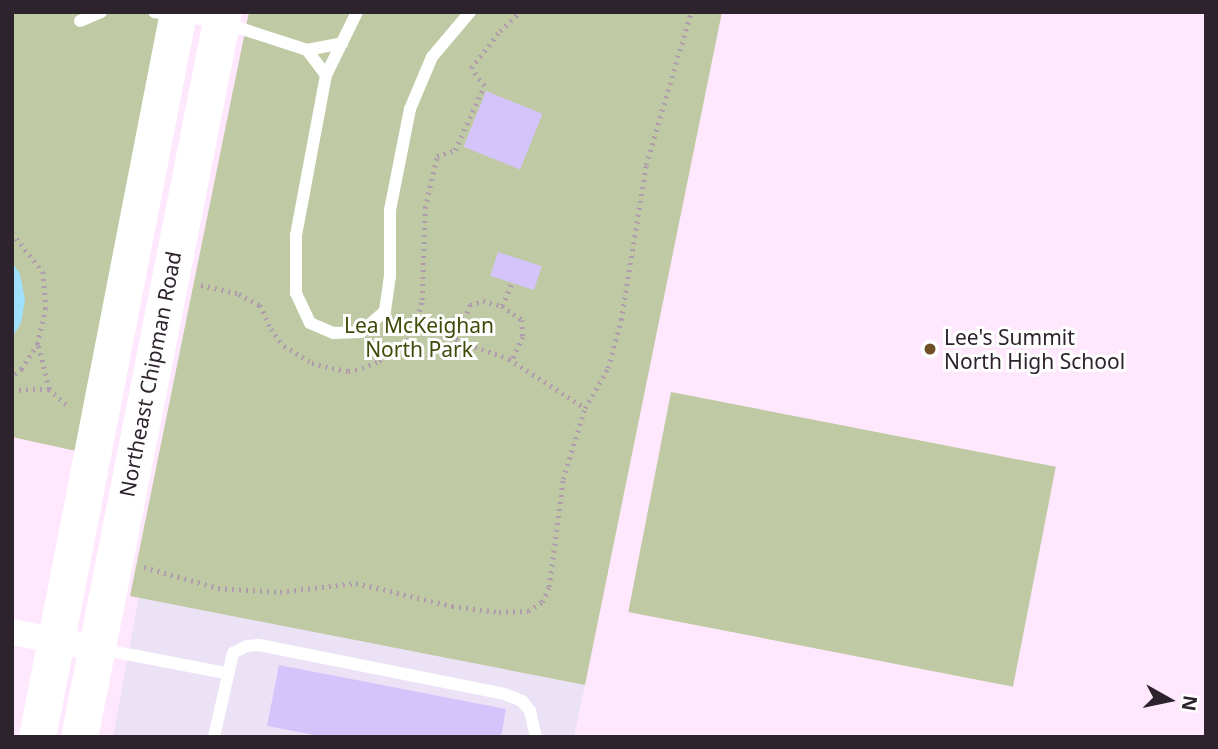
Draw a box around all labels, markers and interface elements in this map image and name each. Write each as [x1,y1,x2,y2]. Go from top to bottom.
street label: Northeast Chipman Road [114,249,186,499]
park label: Lea McKeighan North Park [344,312,494,362]
place label: Lee's Summit North High School [944,324,1125,374]
marker: Lee's Summit North High School [922,341,938,357]
north arrow [1134,665,1204,735]
text: N [1176,694,1204,713]

